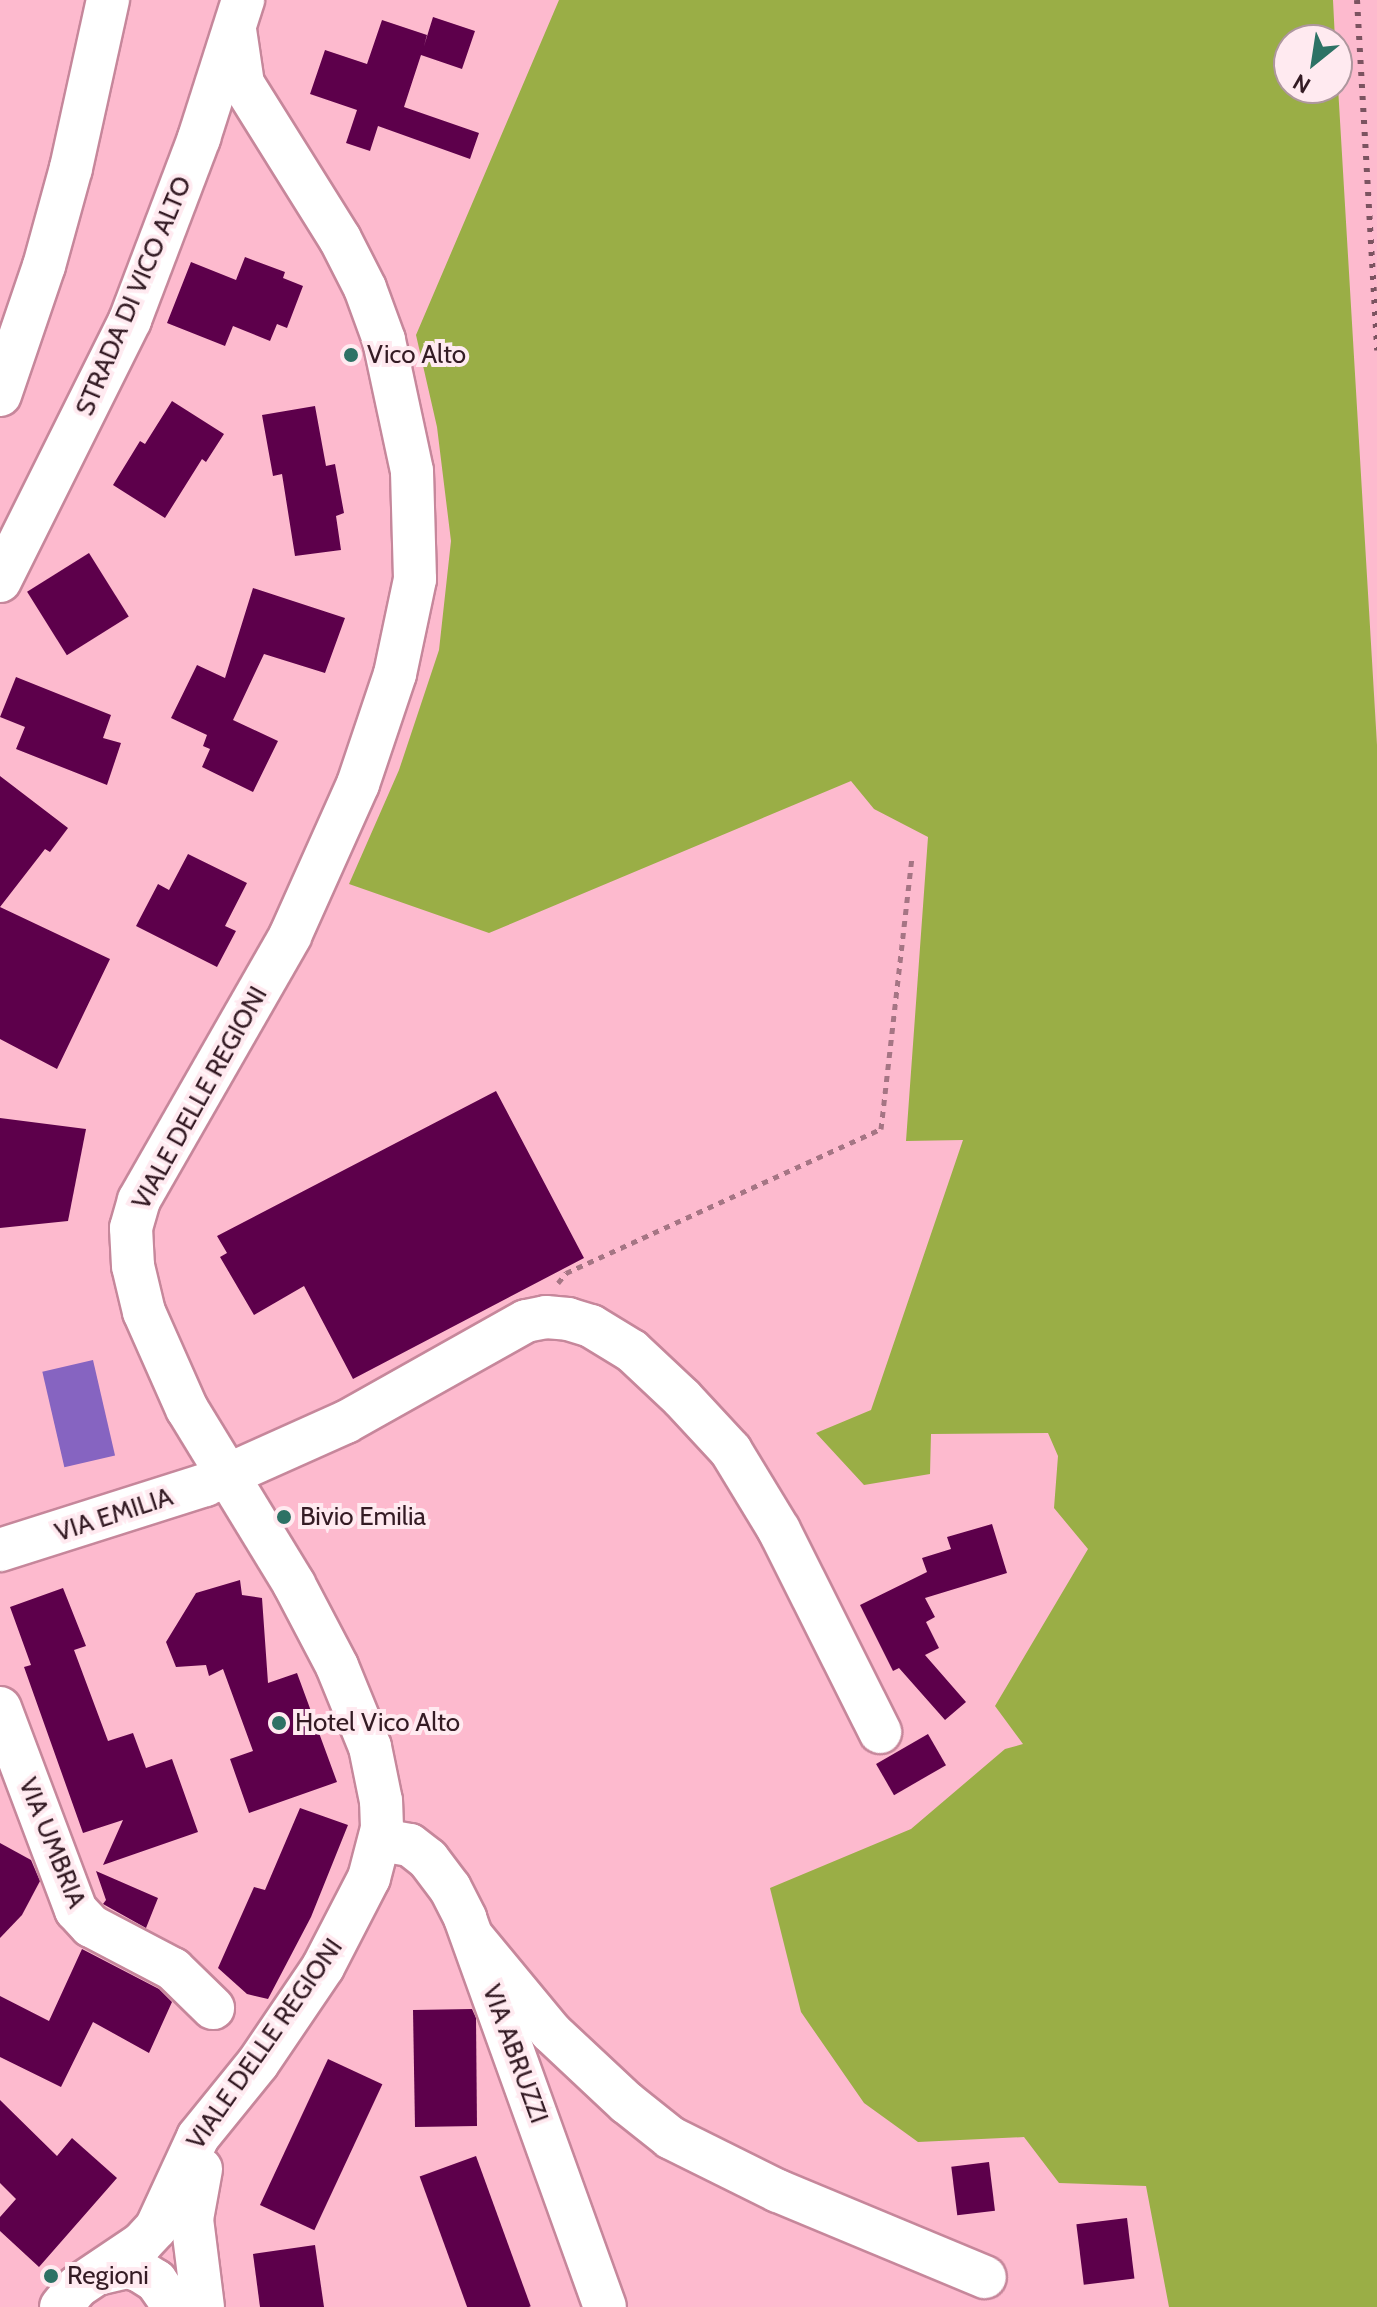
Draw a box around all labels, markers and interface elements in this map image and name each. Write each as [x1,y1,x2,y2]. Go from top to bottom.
north arrow [1273,24,1353,104]
text: N [1288,68,1315,99]
street label: STRADA DI VICO ALTO [69,172,199,420]
place label: Vico Alto [367,339,466,371]
marker: Vico Alto [342,346,360,364]
street label: VIALE DELLE REGIONI [126,981,274,1215]
street label: VIA EMILIA [51,1481,177,1549]
place label: Bivio Emilia [300,1501,426,1533]
marker: Bivio Emilia [275,1508,293,1526]
place label: Hotel Vico Alto [295,1707,460,1739]
marker: Hotel Vico Alto [270,1714,288,1732]
street label: VIA UMBRIA [12,1773,92,1913]
street label: VIALE DELLE REGIONI [180,1933,350,2155]
street label: VIA ABRUZZI [475,1980,555,2128]
place label: Regioni [67,2260,149,2292]
marker: Regioni [42,2267,60,2285]

